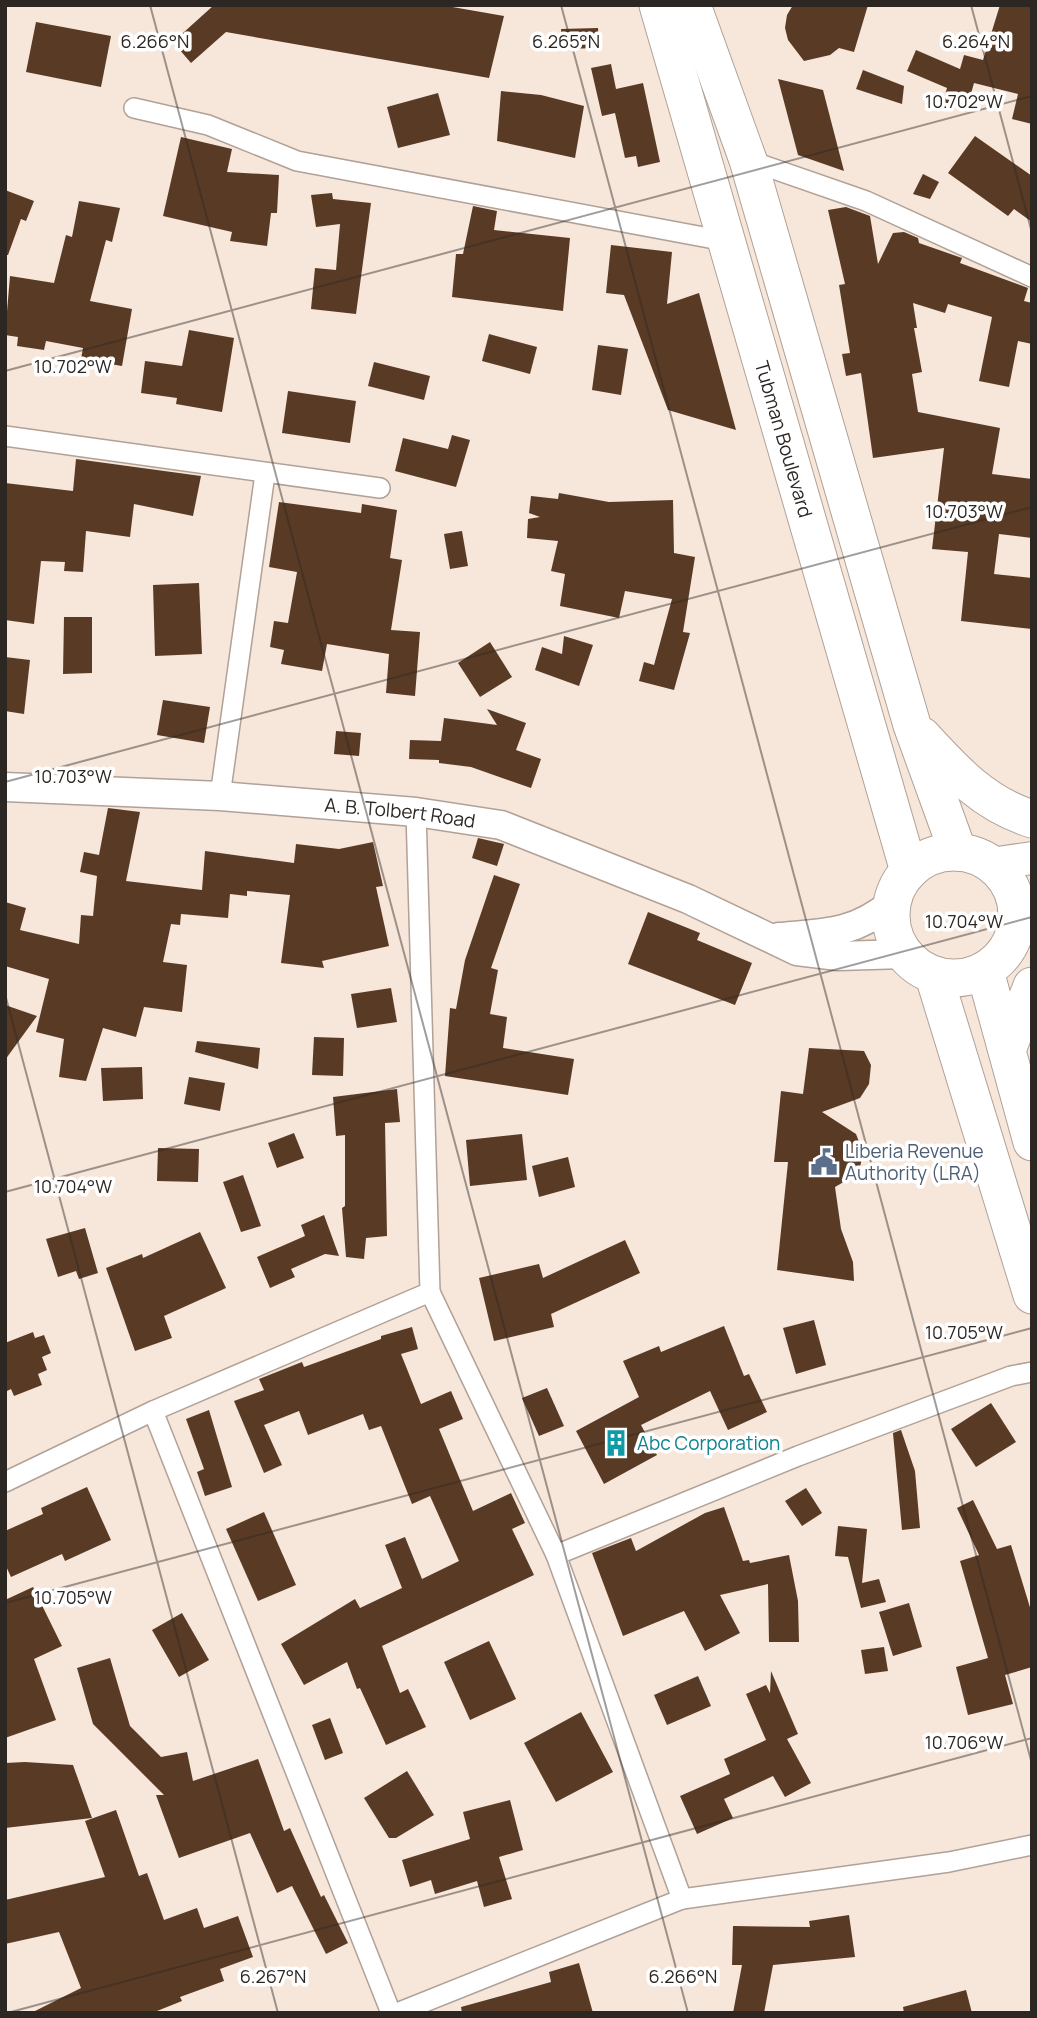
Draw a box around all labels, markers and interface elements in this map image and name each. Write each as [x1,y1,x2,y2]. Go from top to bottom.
text: 6.266°N [121,29,189,53]
text: 6.265°N [532,29,600,53]
text: 6.264°N [942,29,1010,53]
text: 10.702°W [925,89,1003,113]
text: 10.702°W [34,354,112,378]
street label: Tubman Boulevard [749,358,819,520]
text: 10.703°W [925,499,1003,523]
text: 10.703°W [34,764,112,788]
street label: A. B. Tolbert Road [324,792,477,834]
text: 10.704°W [925,909,1003,933]
place label: Liberia Revenue Authority (LRA) [845,1138,984,1186]
public building icon: Liberia Revenue Authority (LRA) [809,1147,839,1177]
text: 10.704°W [34,1174,112,1198]
text: 10.705°W [925,1320,1003,1344]
building icon: Abc Corporation [601,1428,631,1458]
place label: Abc Corporation [637,1430,780,1456]
text: 10.705°W [34,1585,112,1609]
text: 10.706°W [925,1730,1003,1754]
text: 6.267°N [240,1964,306,1988]
text: 6.266°N [649,1964,717,1988]

